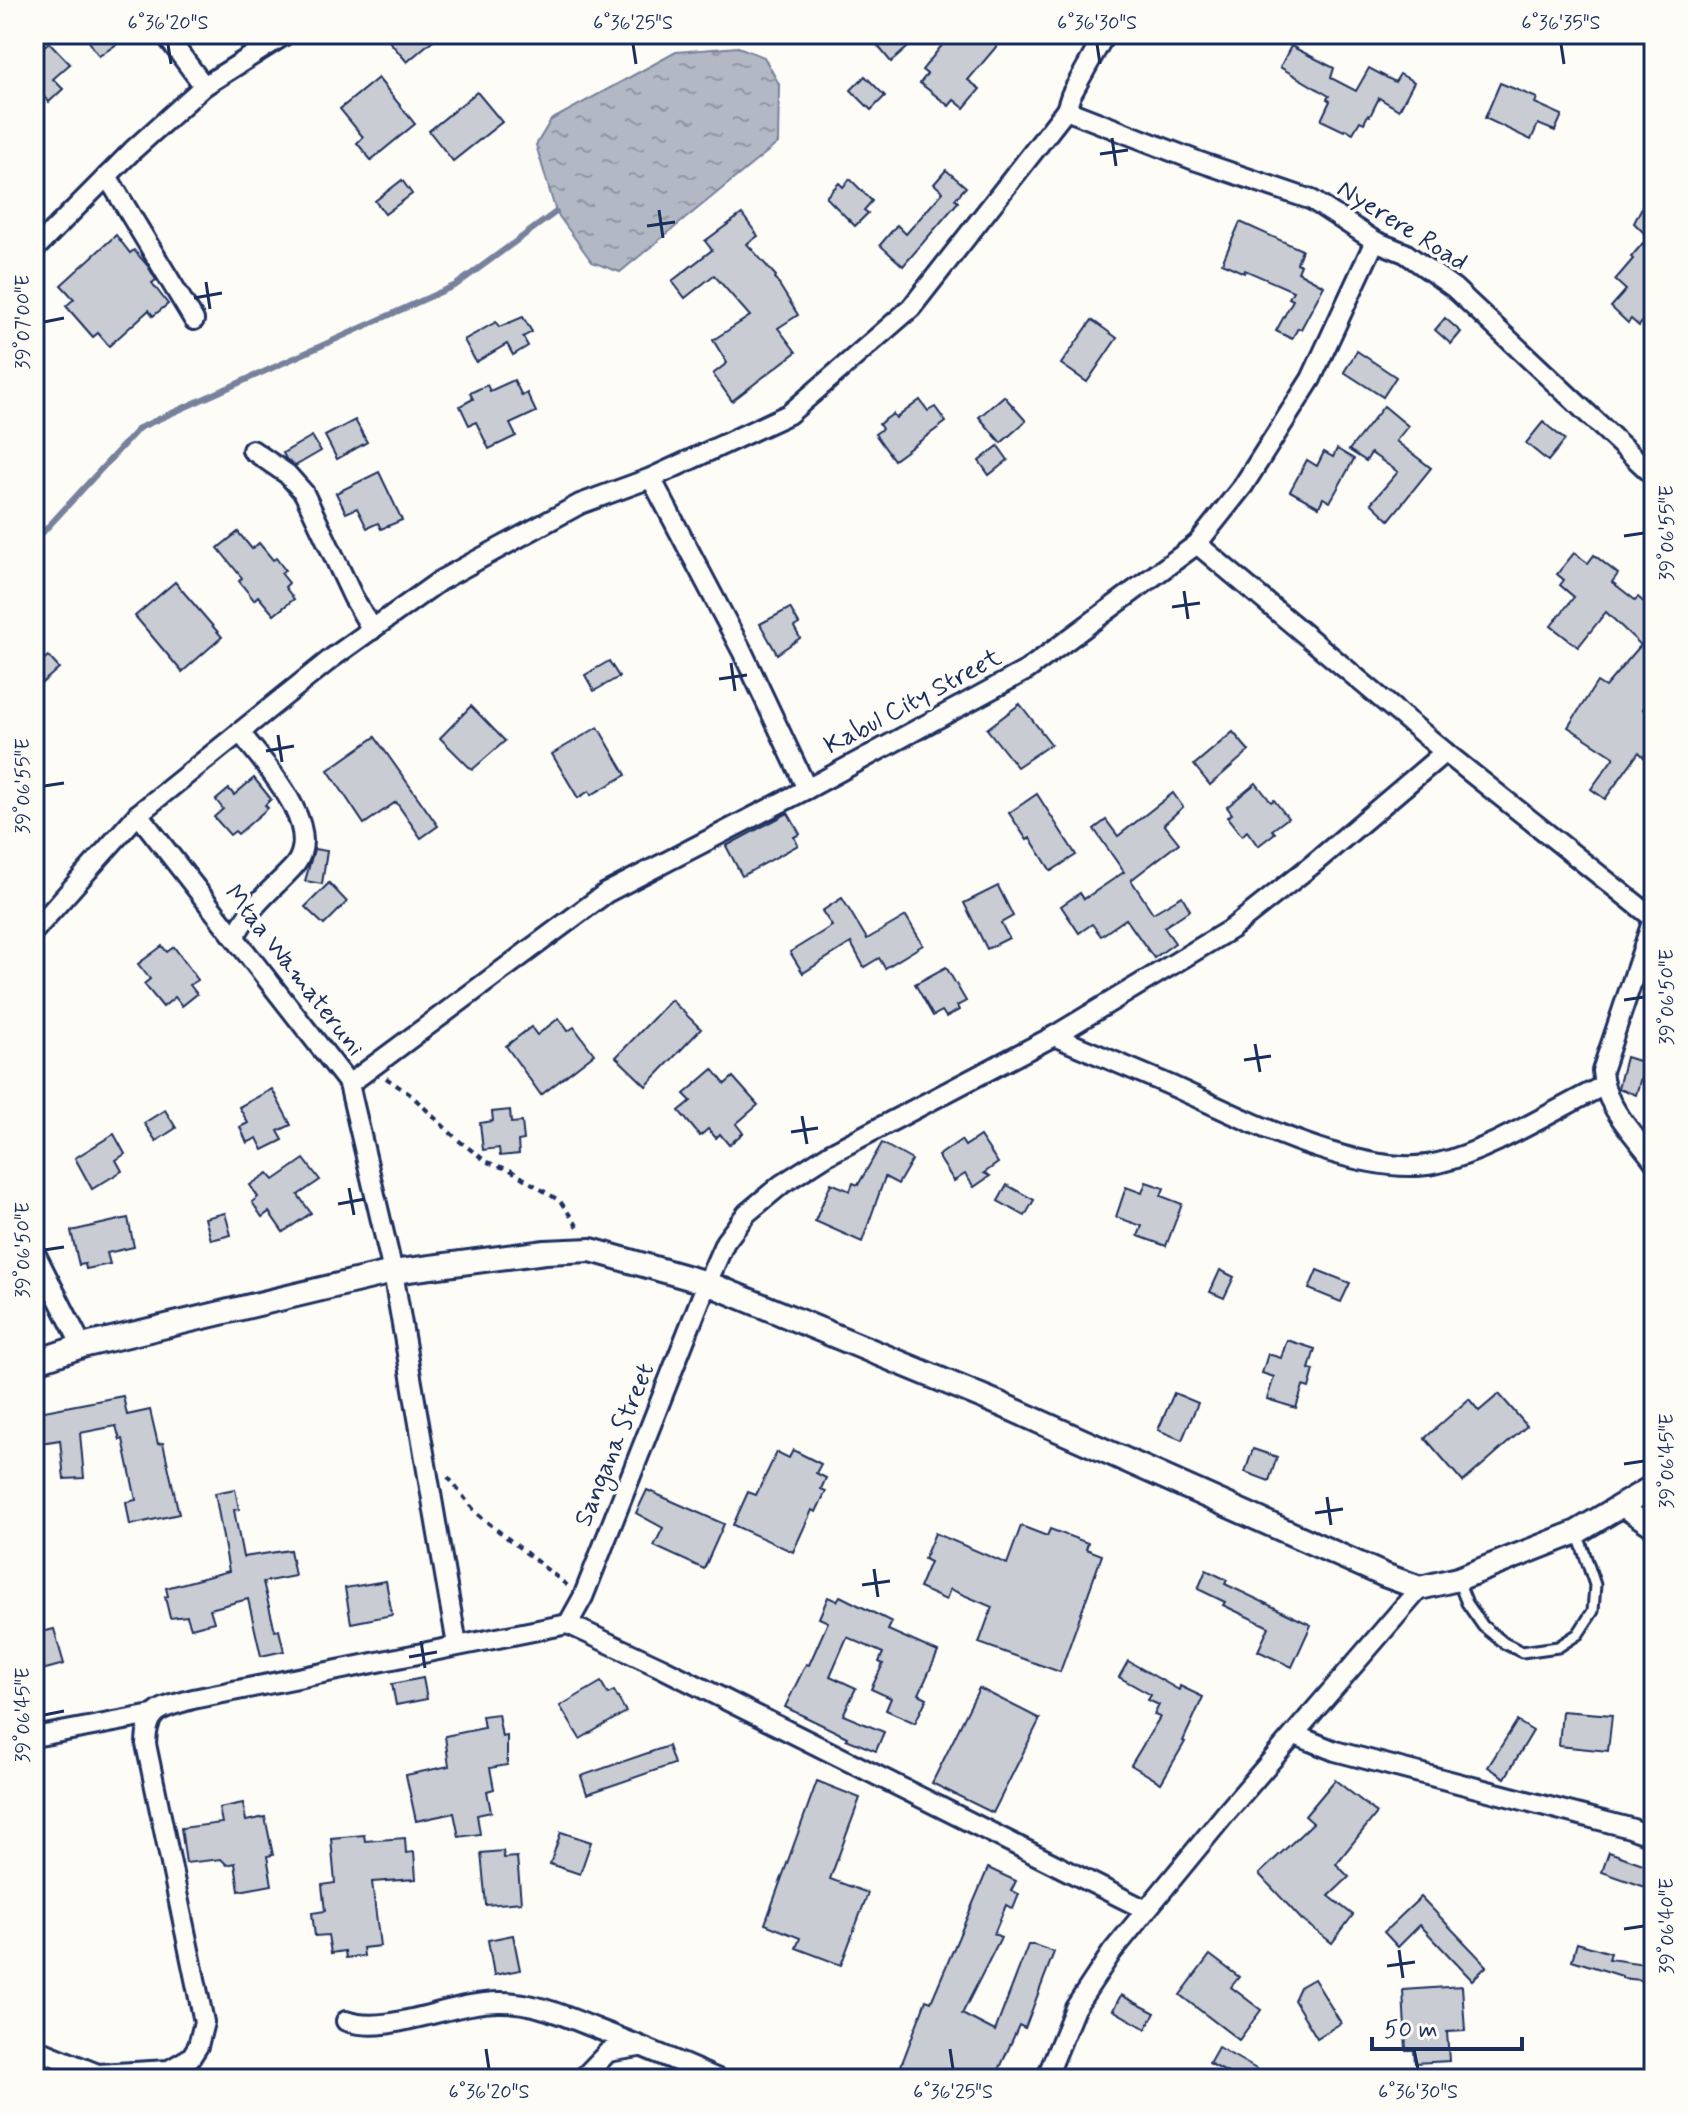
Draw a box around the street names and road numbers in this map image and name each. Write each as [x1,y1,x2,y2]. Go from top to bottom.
street label: Nyerere Road [1330,172,1474,280]
street label: Kabul City Street [819,641,1007,763]
street label: Mtaa Wamateruni [216,878,372,1064]
street label: Sangana Street [567,1358,665,1532]

